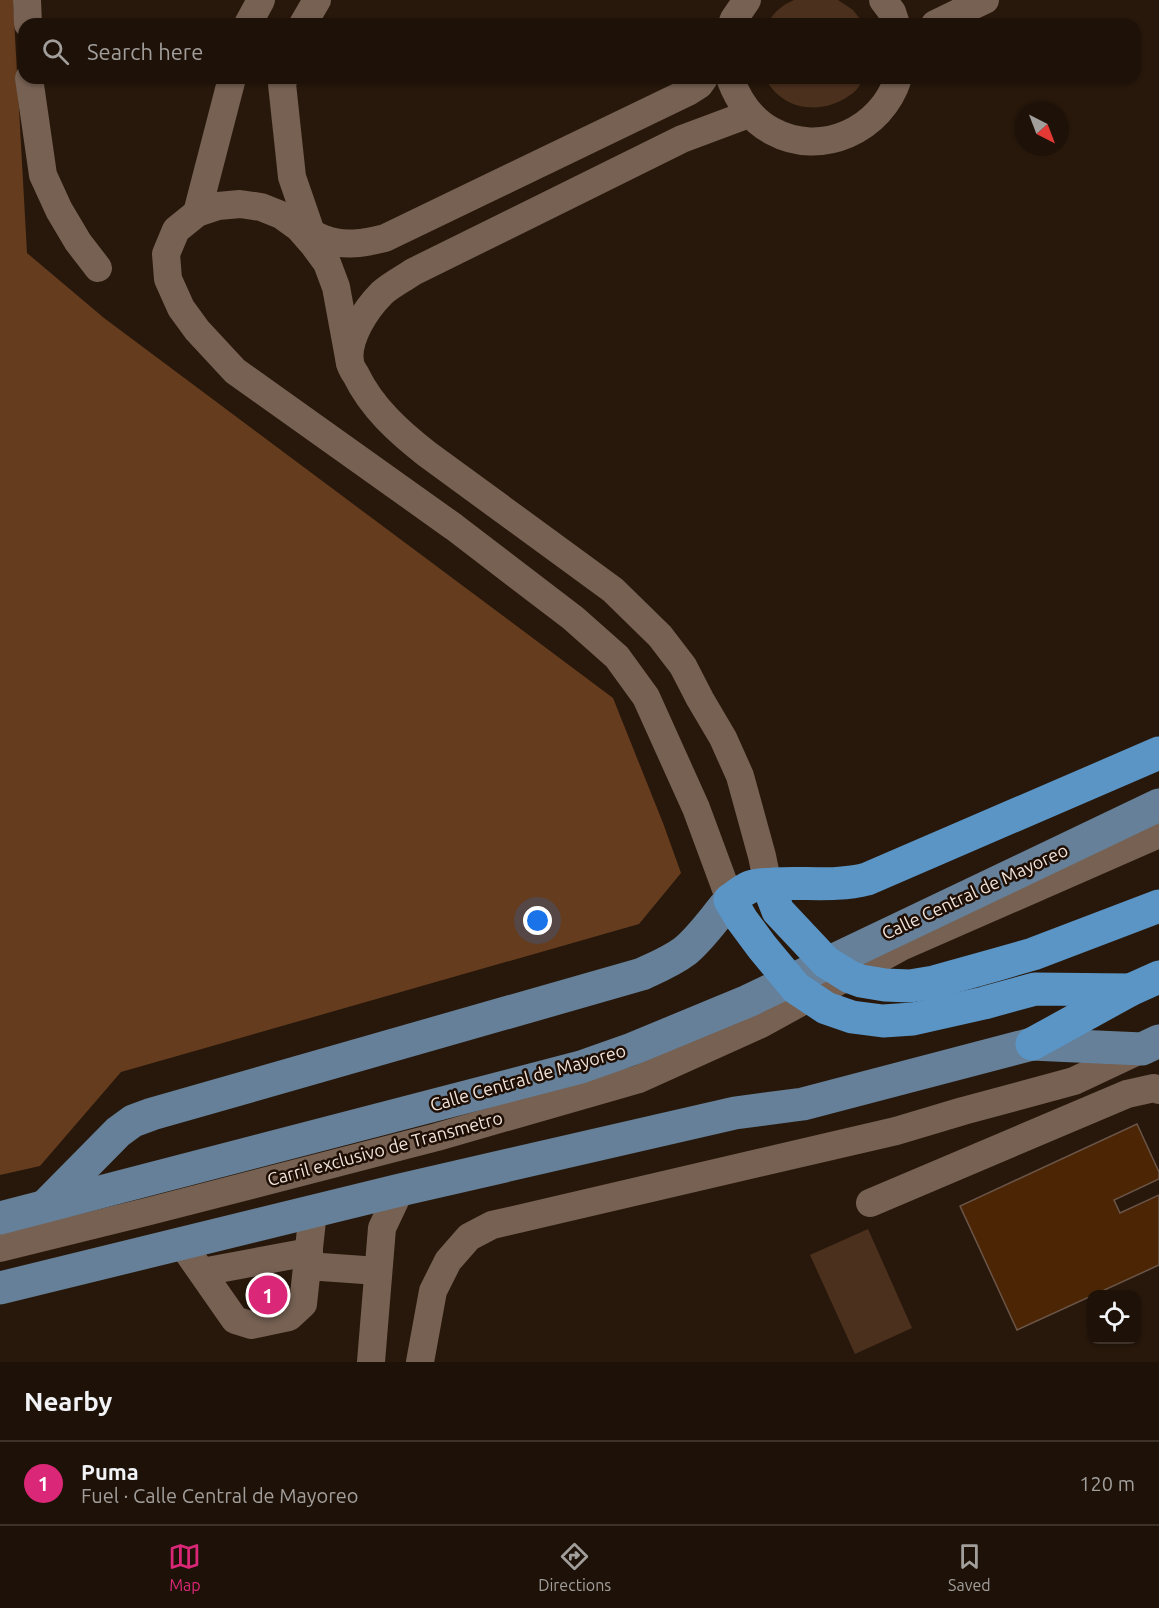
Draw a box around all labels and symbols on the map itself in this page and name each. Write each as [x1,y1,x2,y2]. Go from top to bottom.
north arrow [1015,102,1069,156]
street label: Calle Central de Mayoreo [878,839,1071,943]
your location [523,906,552,935]
street label: Calle Central de Mayoreo [427,1039,628,1115]
street label: Carril exclusivo de Transmetro [265,1107,505,1189]
pin: 1 [248,1272,288,1318]

